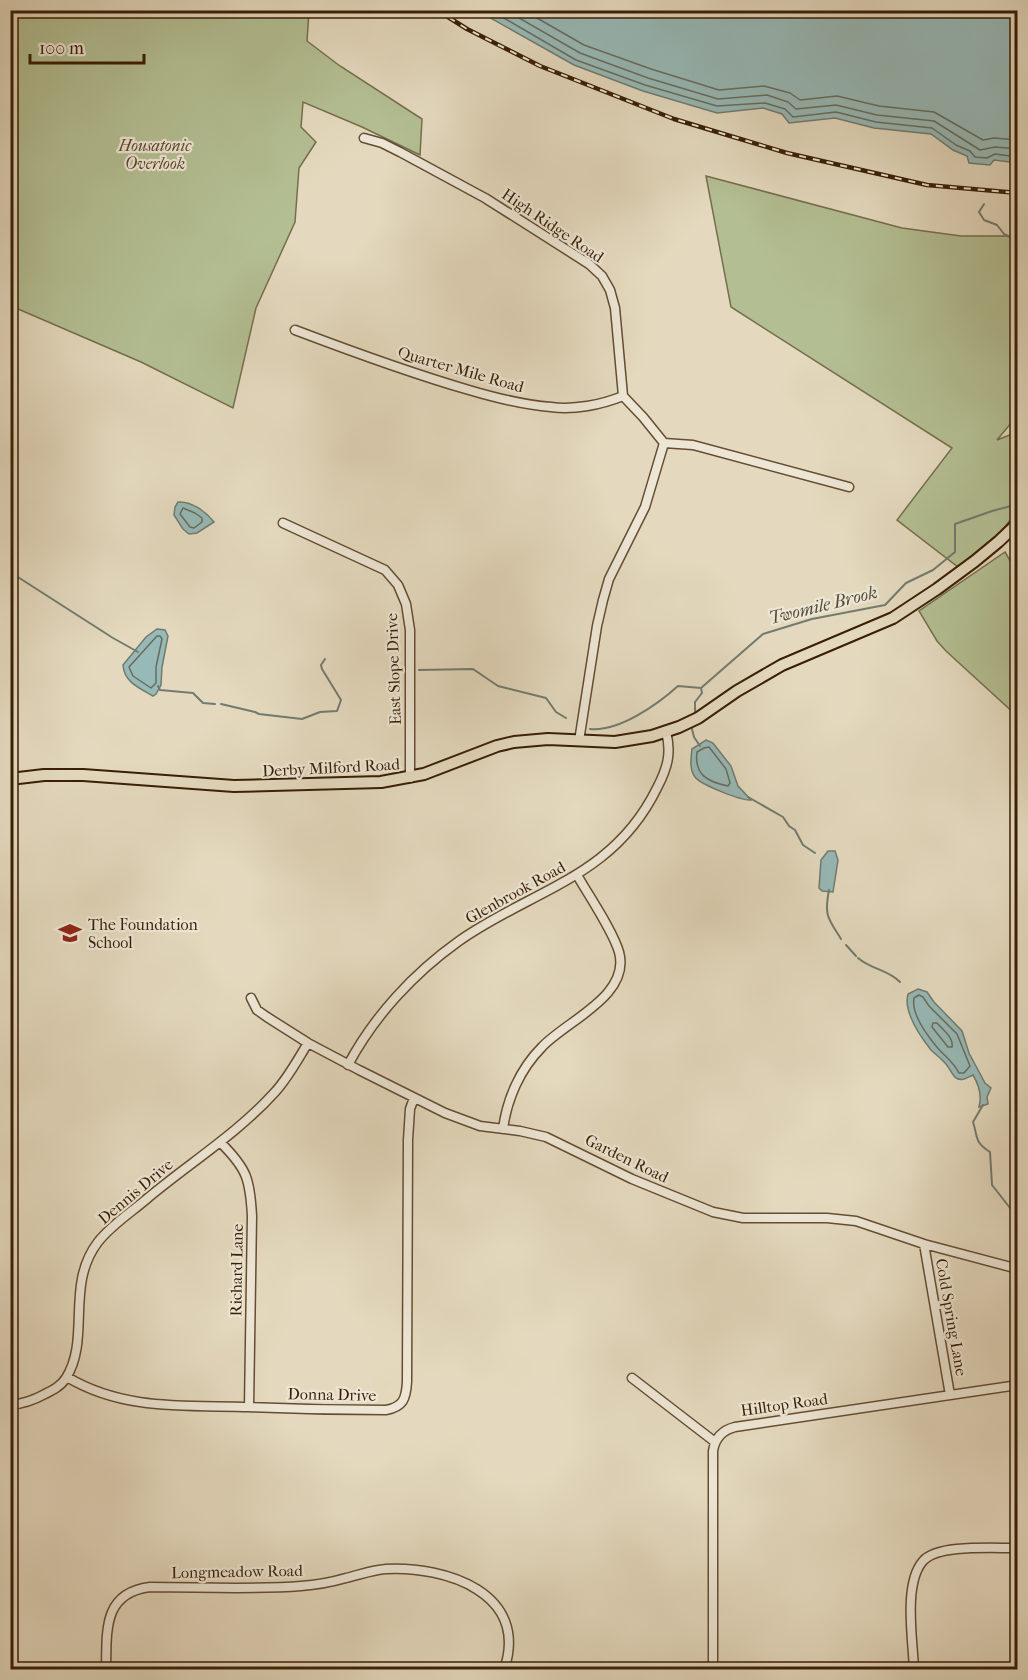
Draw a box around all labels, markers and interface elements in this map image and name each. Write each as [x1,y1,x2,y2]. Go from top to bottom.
scale bar [30,27,144,65]
text: 100 m [39,38,84,59]
park label: Housatonic Overlook [118,136,192,173]
street label: High Ridge Road [498,184,607,267]
street label: Quarter Mile Road [396,342,526,397]
water label: Twomile Brook [767,582,880,629]
street label: East Slope Drive [382,613,405,725]
street label: Derby Milford Road [262,754,401,781]
street label: Glenbrook Road [462,857,569,928]
place label: The Foundation School [88,915,199,952]
school or university icon: The Foundation School [57,920,83,946]
street label: Garden Road [582,1130,672,1187]
street label: Dennis Drive [94,1155,177,1228]
street label: Richard Lane [226,1223,247,1316]
street label: Cold Spring Lane [932,1257,971,1377]
street label: Donna Drive [287,1384,377,1405]
street label: Hilltop Road [739,1389,829,1420]
street label: Longmeadow Road [171,1561,303,1582]

